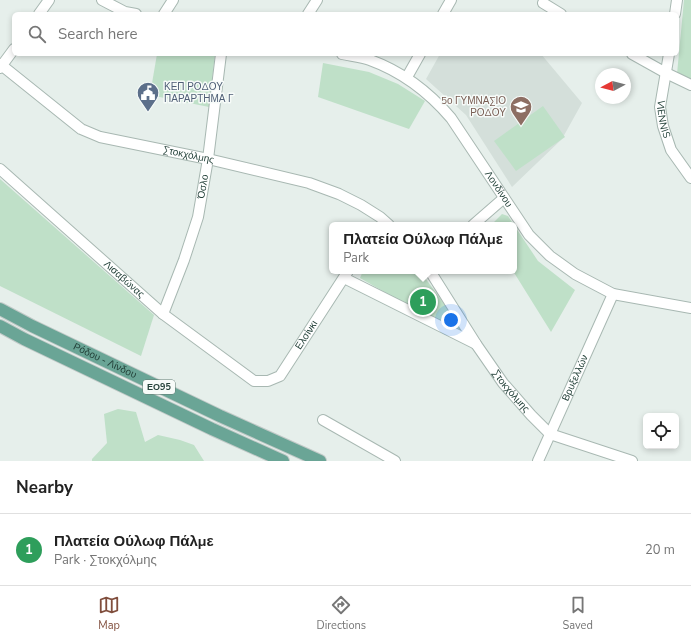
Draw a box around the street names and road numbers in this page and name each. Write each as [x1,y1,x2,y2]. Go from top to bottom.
street label: VIENNIS [653,98,674,140]
street label: Στοκχόλμης [162,143,216,167]
street label: Λονδίνου [481,168,516,210]
street label: Όσλο [194,173,212,201]
street label: Λισαβώνας [101,257,148,301]
street label: Ελσίνκι [292,318,321,352]
street label: Ρόδου - Λίνδου [71,340,139,382]
street label: Βρυξελλών [559,353,592,403]
street label: Στοκχόλμης [489,367,533,416]
road number: ΕΟ95 [143,380,175,394]

